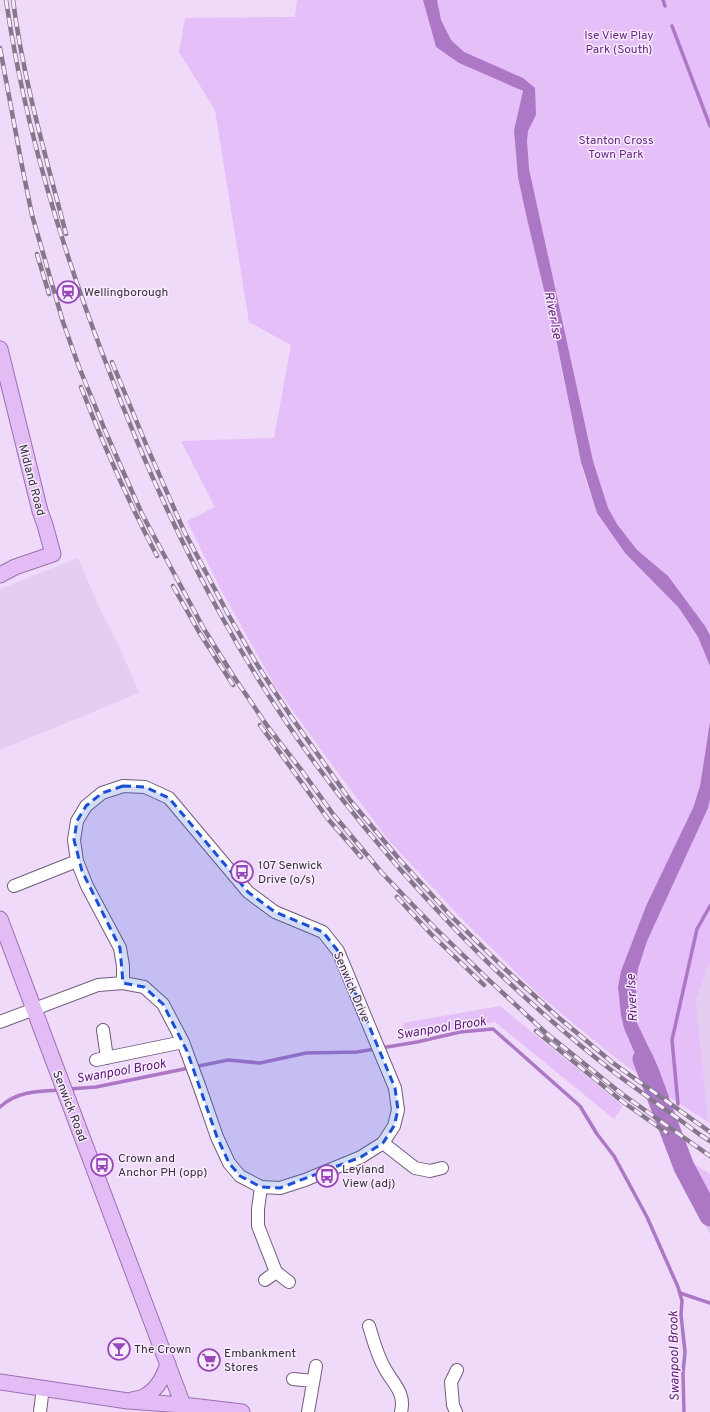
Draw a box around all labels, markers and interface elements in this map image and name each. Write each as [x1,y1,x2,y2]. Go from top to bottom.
park label: Ise View Play Park (South) [584,28,654,58]
park label: Stanton Cross Town Park [578,133,654,163]
station icon: Wellingborough [55,279,81,305]
place label: Wellingborough [84,285,168,301]
water label: River Ise [540,290,565,341]
street label: Midland Road [14,443,48,518]
place label: 107 Senwick Drive (o/s) [258,858,323,888]
bus stop icon: 107 Senwick Drive (o/s) [229,859,255,885]
street label: Senwick Drive [329,950,373,1025]
water label: River Ise [624,973,642,1022]
water label: Swanpool Brook [395,1014,488,1044]
water label: Swanpool Brook [75,1056,168,1088]
street label: Senwick Road [48,1069,90,1144]
place label: Crown and Anchor PH (opp) [118,1151,207,1181]
bus stop icon: Crown and Anchor PH (opp) [89,1152,115,1178]
place label: Leyland View (adj) [342,1162,395,1192]
bus stop icon: Leyland View (adj) [314,1163,340,1189]
water label: Swanpool Brook [666,1310,684,1401]
bar icon: The Crown [106,1336,132,1362]
place label: The Crown [134,1342,191,1358]
place label: Embankment Stores [224,1346,296,1376]
supermarket icon: Embankment Stores [196,1347,222,1373]

